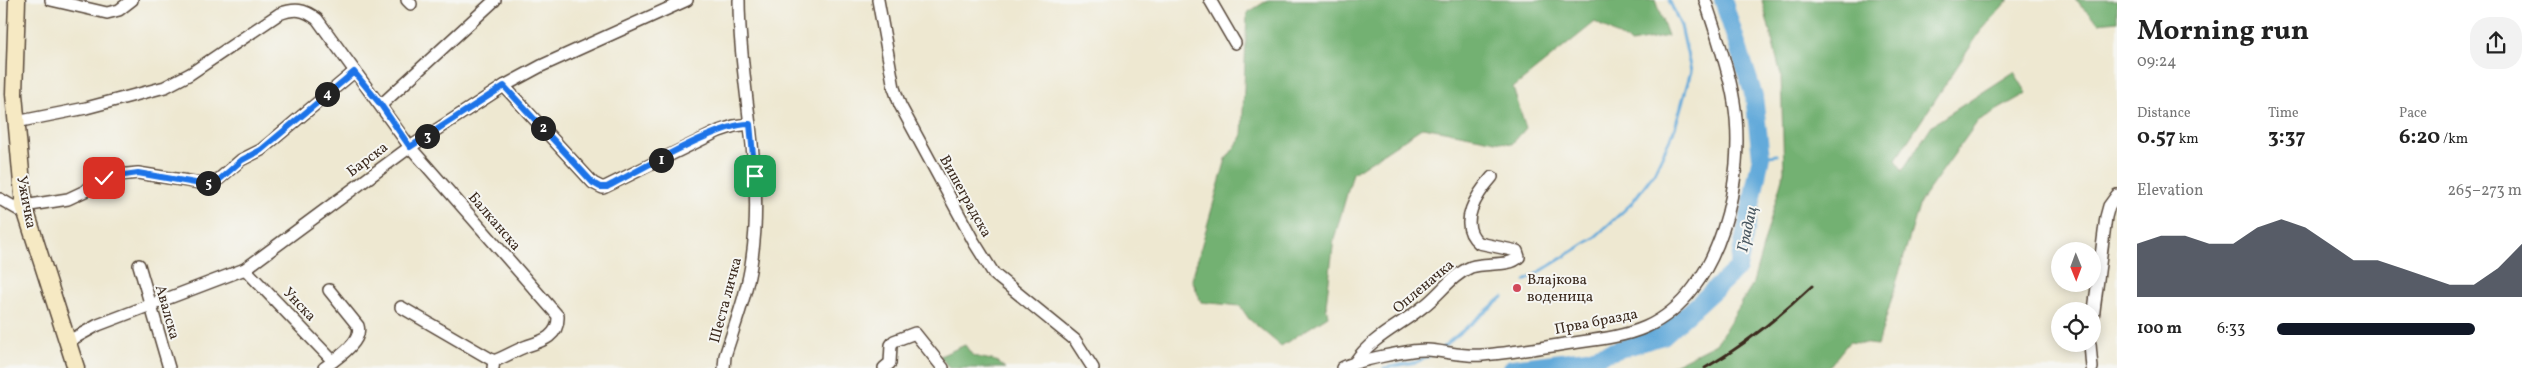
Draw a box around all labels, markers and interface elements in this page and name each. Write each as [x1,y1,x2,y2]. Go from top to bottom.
text: Morning run [2137,12,2309,51]
button: share [2470,17,2522,69]
text: 09:24 [2137,51,2177,73]
pin: 4 [314,82,340,106]
text: 4 [323,85,332,104]
text: Distance [2137,104,2191,123]
text: Time [2268,104,2299,123]
text: Pace [2399,104,2427,123]
pin: 2 [530,116,556,140]
text: 2 [540,119,547,138]
text: 0.57 [2137,123,2176,152]
text: 3:37 [2268,123,2305,152]
text: 6:20 [2399,123,2440,152]
pin: 3 [414,124,440,148]
text: 3 [424,127,431,146]
text: km [2176,130,2199,149]
text: /km [2440,130,2468,149]
street label: Барска [343,138,393,183]
pin: 1 [648,148,674,172]
text: 1 [659,151,664,170]
street label: Вишеградска [933,152,996,242]
pin [734,155,776,197]
pin [83,157,125,199]
icon: arrive [741,162,769,190]
icon: check [90,164,118,192]
pin: 5 [196,170,220,196]
street label: Ужичка [10,174,41,230]
text: 5 [205,174,212,193]
text: Elevation [2137,180,2204,202]
text: 265–273 m [2448,180,2522,202]
street label: Балканска [462,188,525,256]
water label: Градац [1732,205,1763,254]
north arrow [2051,242,2101,292]
map controls [2051,242,2101,352]
street label: Шеста личка [705,255,748,346]
street label: Опленачка [1389,255,1459,319]
place label: Влајкова воденица [1527,270,1593,308]
marker: Влајкова воденица [1511,282,1523,294]
street label: Авалска [149,283,184,342]
street label: Унска [277,283,320,327]
button: locate [2051,302,2101,352]
street label: Прва бразда [1553,304,1640,341]
text: 100 m [2137,318,2182,340]
text: 6:33 [2217,318,2245,340]

